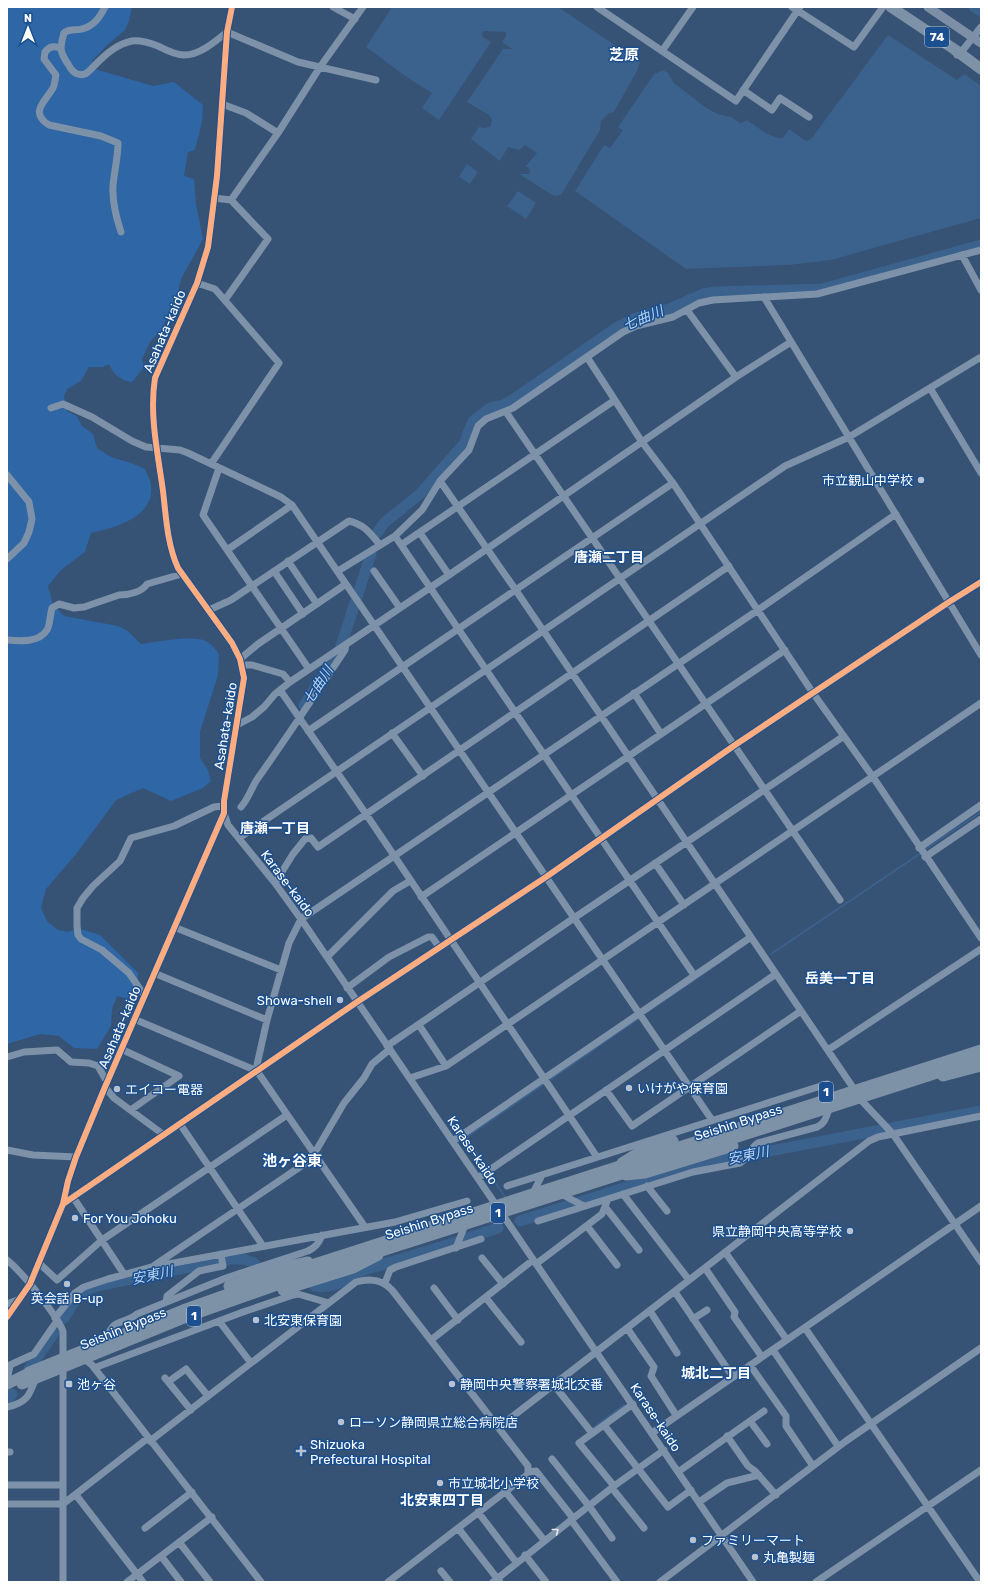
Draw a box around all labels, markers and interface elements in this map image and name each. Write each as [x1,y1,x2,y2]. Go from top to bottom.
north arrow [8,8,48,48]
text: N [24,12,32,25]
road number: 74 [925,27,949,47]
district label: 芝原 [609,46,639,64]
street label: Asahata-kaido [140,288,189,375]
water label: 七曲川 [621,302,668,334]
place label: 市立観山中学校 [822,473,913,488]
marker: 市立観山中学校 [916,475,926,485]
district label: 唐瀬二丁目 [574,549,644,566]
water label: 七曲川 [300,661,338,708]
street label: Asahata-kaido [211,681,240,771]
district label: 唐瀬一丁目 [240,820,310,837]
street label: Karase-kaido [258,847,317,919]
district label: 岳美一丁目 [805,970,875,987]
street label: Asahata-kaido [95,984,144,1071]
place label: Showa-shell [257,993,332,1008]
marker: Showa-shell [335,995,345,1005]
place label: いけがや保育園 [637,1081,728,1096]
place label: エイコー電器 [125,1082,203,1097]
road number: 1 [819,1082,833,1102]
marker: いけがや保育園 [624,1083,634,1093]
marker: エイコー電器 [112,1084,122,1094]
street label: Seishin Bypass [692,1101,784,1144]
street label: Karase-kaido [444,1113,501,1187]
water label: 安東川 [726,1143,772,1168]
district label: 池ヶ谷東 [262,1152,322,1170]
street label: Seishin Bypass [383,1200,475,1243]
road number: 1 [491,1203,505,1223]
place label: For You Johoku [83,1211,177,1226]
marker: For You Johoku [70,1213,80,1223]
place label: 県立静岡中央高等学校 [712,1224,842,1239]
marker: 県立静岡中央高等学校 [845,1226,855,1236]
water label: 安東川 [130,1262,176,1288]
marker: 英会話 B-up [62,1279,72,1289]
place label: 英会話 B-up [31,1291,104,1306]
street label: Seishin Bypass [78,1304,169,1353]
road number: 1 [187,1306,201,1326]
place label: 北安東保育園 [264,1313,342,1328]
marker: 北安東保育園 [251,1315,261,1325]
district label: 城北二丁目 [681,1365,751,1382]
place label: 池ヶ谷 [77,1377,116,1392]
place label: 静岡中央警察署城北交番 [460,1377,603,1392]
marker: 池ヶ谷 [64,1379,74,1389]
marker: 静岡中央警察署城北交番 [447,1379,457,1389]
street label: Karase-kaido [627,1380,684,1454]
place label: ローソン静岡県立総合病院店 [349,1415,518,1430]
marker: ローソン静岡県立総合病院店 [336,1417,346,1427]
place label: Shizuoka Prefectural Hospital [310,1437,431,1467]
marker: Shizuoka Prefectural Hospital [295,1445,307,1457]
place label: 市立城北小学校 [448,1476,539,1491]
marker: 市立城北小学校 [435,1478,445,1488]
district label: 北安東四丁目 [400,1492,484,1509]
one-way arrow [551,1529,558,1536]
place label: ファミリーマート [701,1533,805,1548]
marker: ファミリーマート [688,1535,698,1545]
place label: 丸亀製麺 [763,1550,815,1565]
marker: 丸亀製麺 [750,1552,760,1562]

